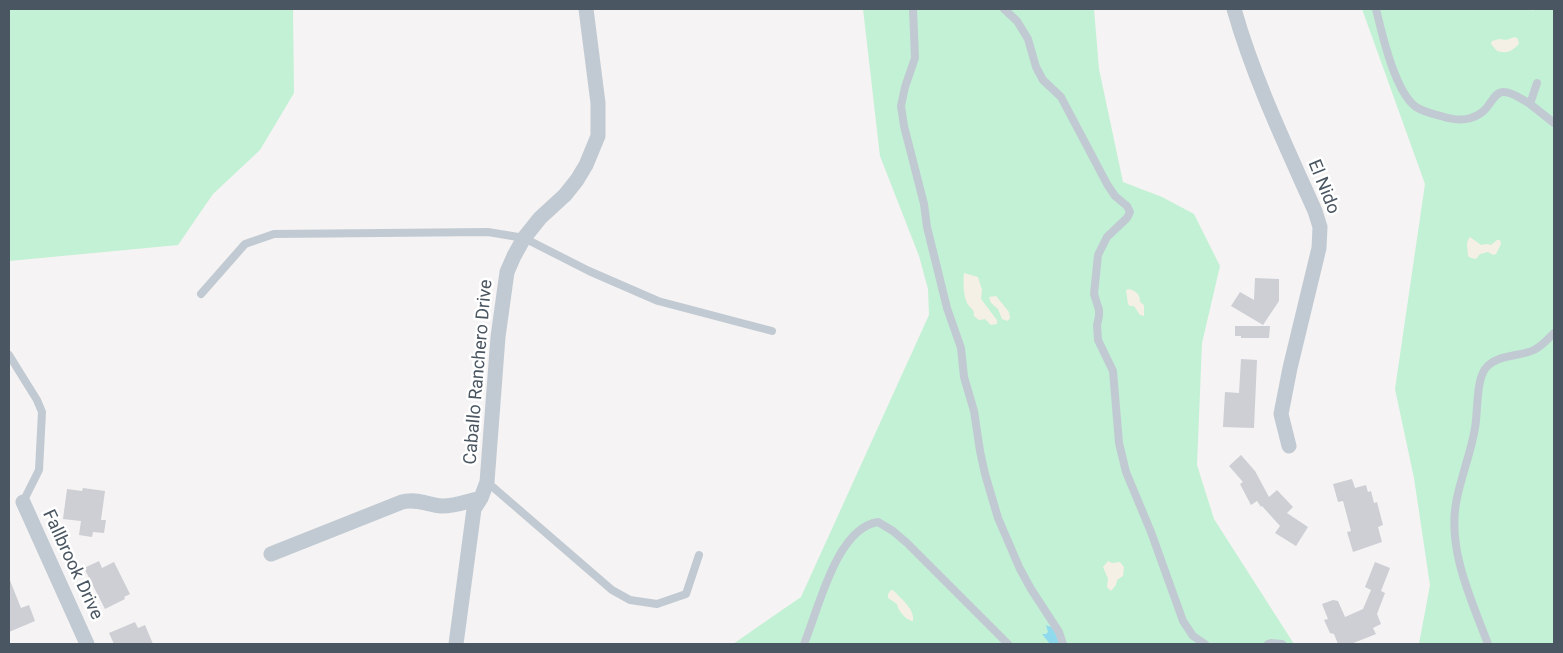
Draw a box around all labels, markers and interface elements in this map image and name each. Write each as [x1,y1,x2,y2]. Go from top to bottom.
street label: El Nido [1302,157,1344,217]
street label: Caballo Ranchero Drive [460,279,498,465]
street label: Fallbrook Drive [37,507,107,623]

